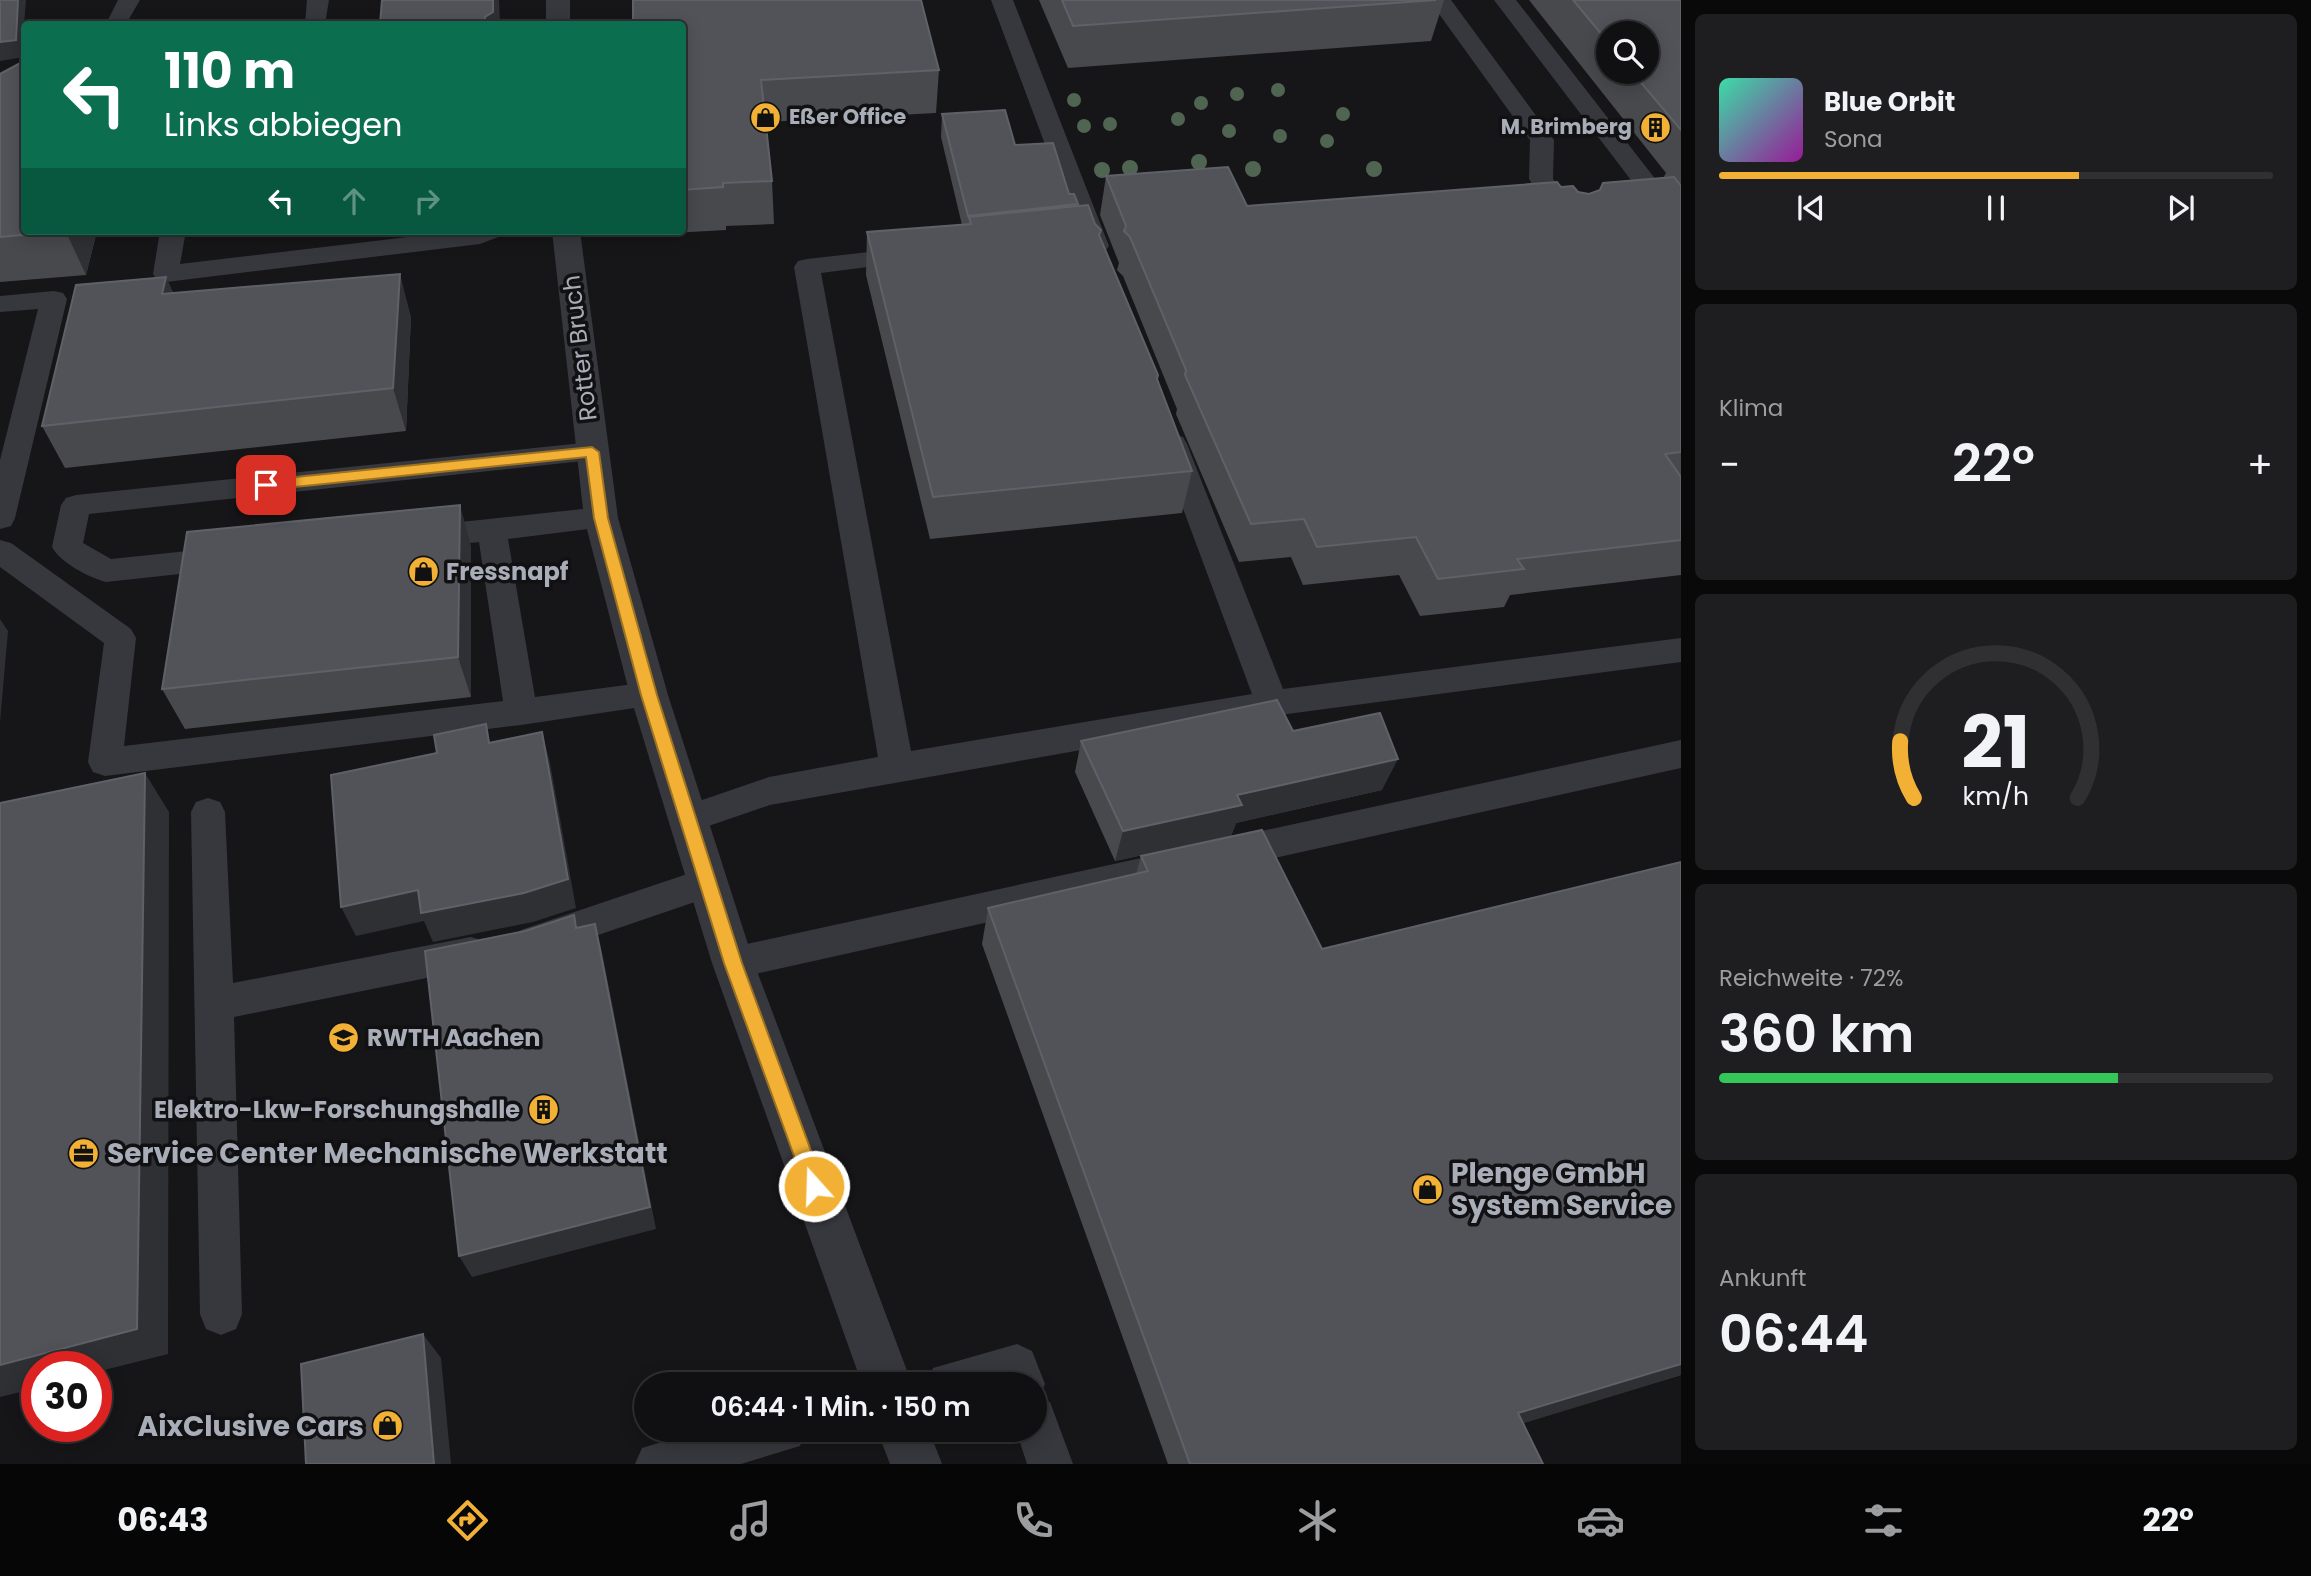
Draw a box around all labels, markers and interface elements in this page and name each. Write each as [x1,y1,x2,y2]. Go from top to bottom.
map controls [1596,21,1659,84]
button: search [1596,21,1659,84]
text: 110 m [164,37,295,105]
icon: left [49,49,140,140]
text: Blue Orbit [1824,84,1955,120]
shop icon: Eßer Office [749,100,783,134]
text: Links abbiegen [164,102,402,147]
place label: Eßer Office [789,102,906,131]
building icon: M. Brimberg [1638,110,1672,144]
place label: M. Brimberg [1501,112,1632,141]
text: Sona [1824,123,1883,155]
icon: left [262,182,300,220]
icon: ahead [335,182,373,220]
icon: right [408,182,446,220]
icon: previous [1792,189,1830,227]
icon: pause [1977,189,2015,227]
icon: next [2162,189,2200,227]
street label: Rotter Bruch [554,273,605,423]
text: Klima [1719,392,1783,424]
text: 22° [1952,427,2035,500]
text: − [1719,438,1740,491]
text: + [2247,438,2273,491]
pin [236,455,296,515]
icon: arrive [247,466,285,504]
shop icon: Fressnapf [406,555,440,589]
place label: Fressnapf [446,555,569,588]
text: 21 [1962,692,2030,793]
text: km/h [1963,779,2029,814]
text: Reichweite · 72% [1719,962,1903,994]
text: 360 km [1719,997,1914,1070]
school or university icon: RWTH Aachen [327,1021,361,1055]
place label: RWTH Aachen [367,1021,540,1054]
place label: Elektro-Lkw-Forschungshalle [154,1093,520,1126]
building icon: Elektro-Lkw-Forschungshalle [526,1093,560,1127]
place label: Service Center Mechanische Werkstatt [107,1134,668,1173]
office icon: Service Center Mechanische Werkstatt [67,1136,101,1170]
position arrow [777,1149,851,1223]
place label: Plenge GmbH System Service [1451,1154,1672,1225]
shop icon: Plenge GmbH System Service [1411,1172,1445,1206]
text: Ankunft [1719,1262,1806,1294]
text: 06:44 [1719,1297,1868,1370]
speed limit sign: 30 [21,1351,112,1442]
text: 06:44 · 1 Min. · 150 m [711,1389,970,1425]
place label: AixClusive Cars [138,1407,364,1446]
shop icon: AixClusive Cars [370,1409,404,1443]
icon: directions [443,1496,492,1545]
icon: music [726,1496,775,1545]
icon: phone [1009,1496,1058,1545]
icon: climate [1293,1496,1342,1545]
icon: car [1576,1496,1625,1545]
icon: filters [1859,1496,1908,1545]
text: 06:43 [117,1497,209,1542]
text: 22° [2142,1497,2194,1542]

